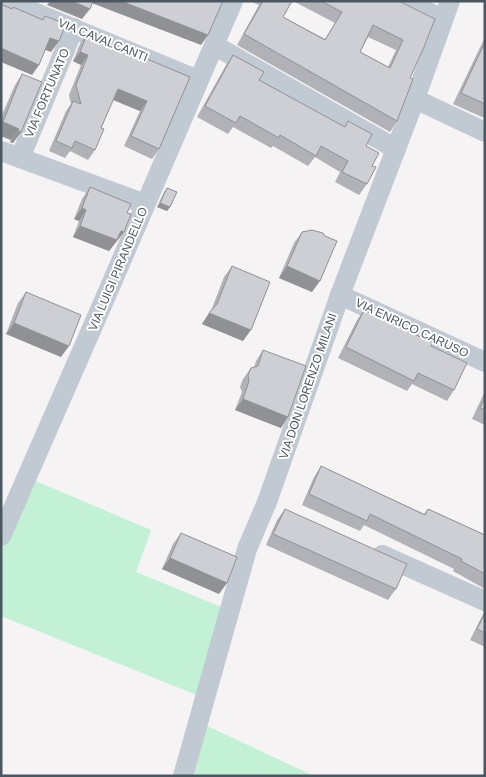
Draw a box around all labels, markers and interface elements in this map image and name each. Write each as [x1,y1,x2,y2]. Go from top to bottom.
street label: VIA CAVALCANTI [56,16,150,64]
street label: VIA FORTUNATO [22,46,72,140]
street label: VIA LUIGI PIRANDELLO [86,205,150,333]
street label: VIA ENRICO CARUSO [353,296,471,360]
street label: VIA DON LORENZO MILANI [276,311,340,461]

